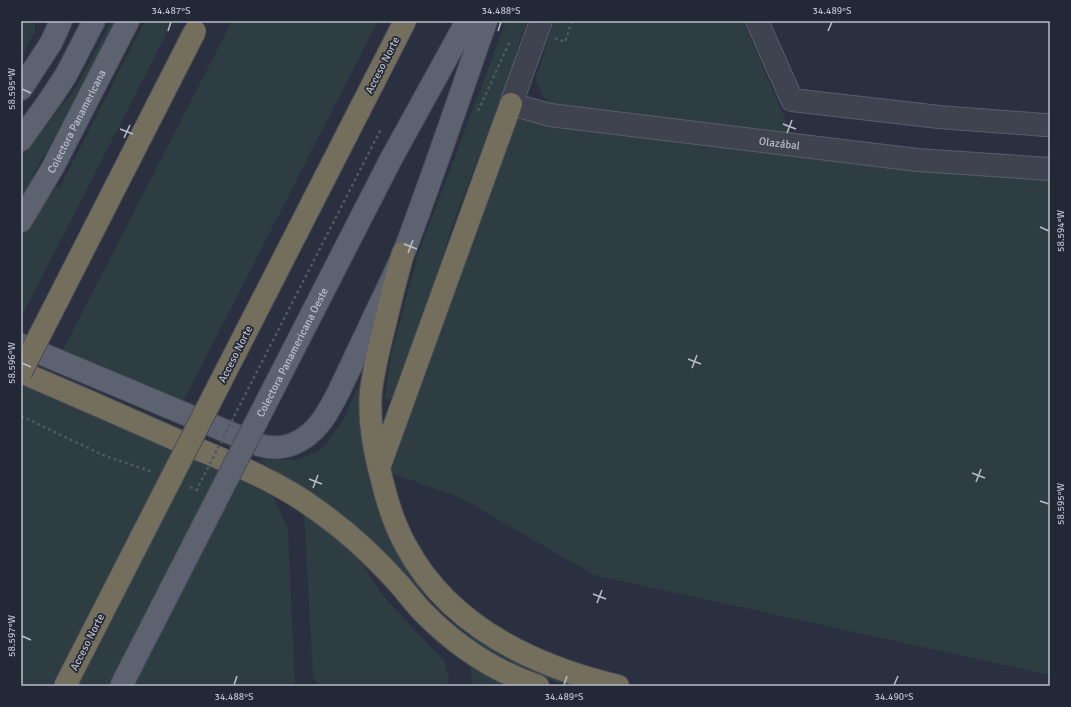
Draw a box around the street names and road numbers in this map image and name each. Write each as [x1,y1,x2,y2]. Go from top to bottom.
street label: Acceso Norte [363,35,402,96]
street label: Colectora Panamericana [45,67,109,176]
street label: Olazábal [758,135,801,153]
street label: Colectora Panamericana Oeste [254,285,331,419]
street label: Acceso Norte [216,324,255,385]
street label: Acceso Norte [68,612,107,673]

